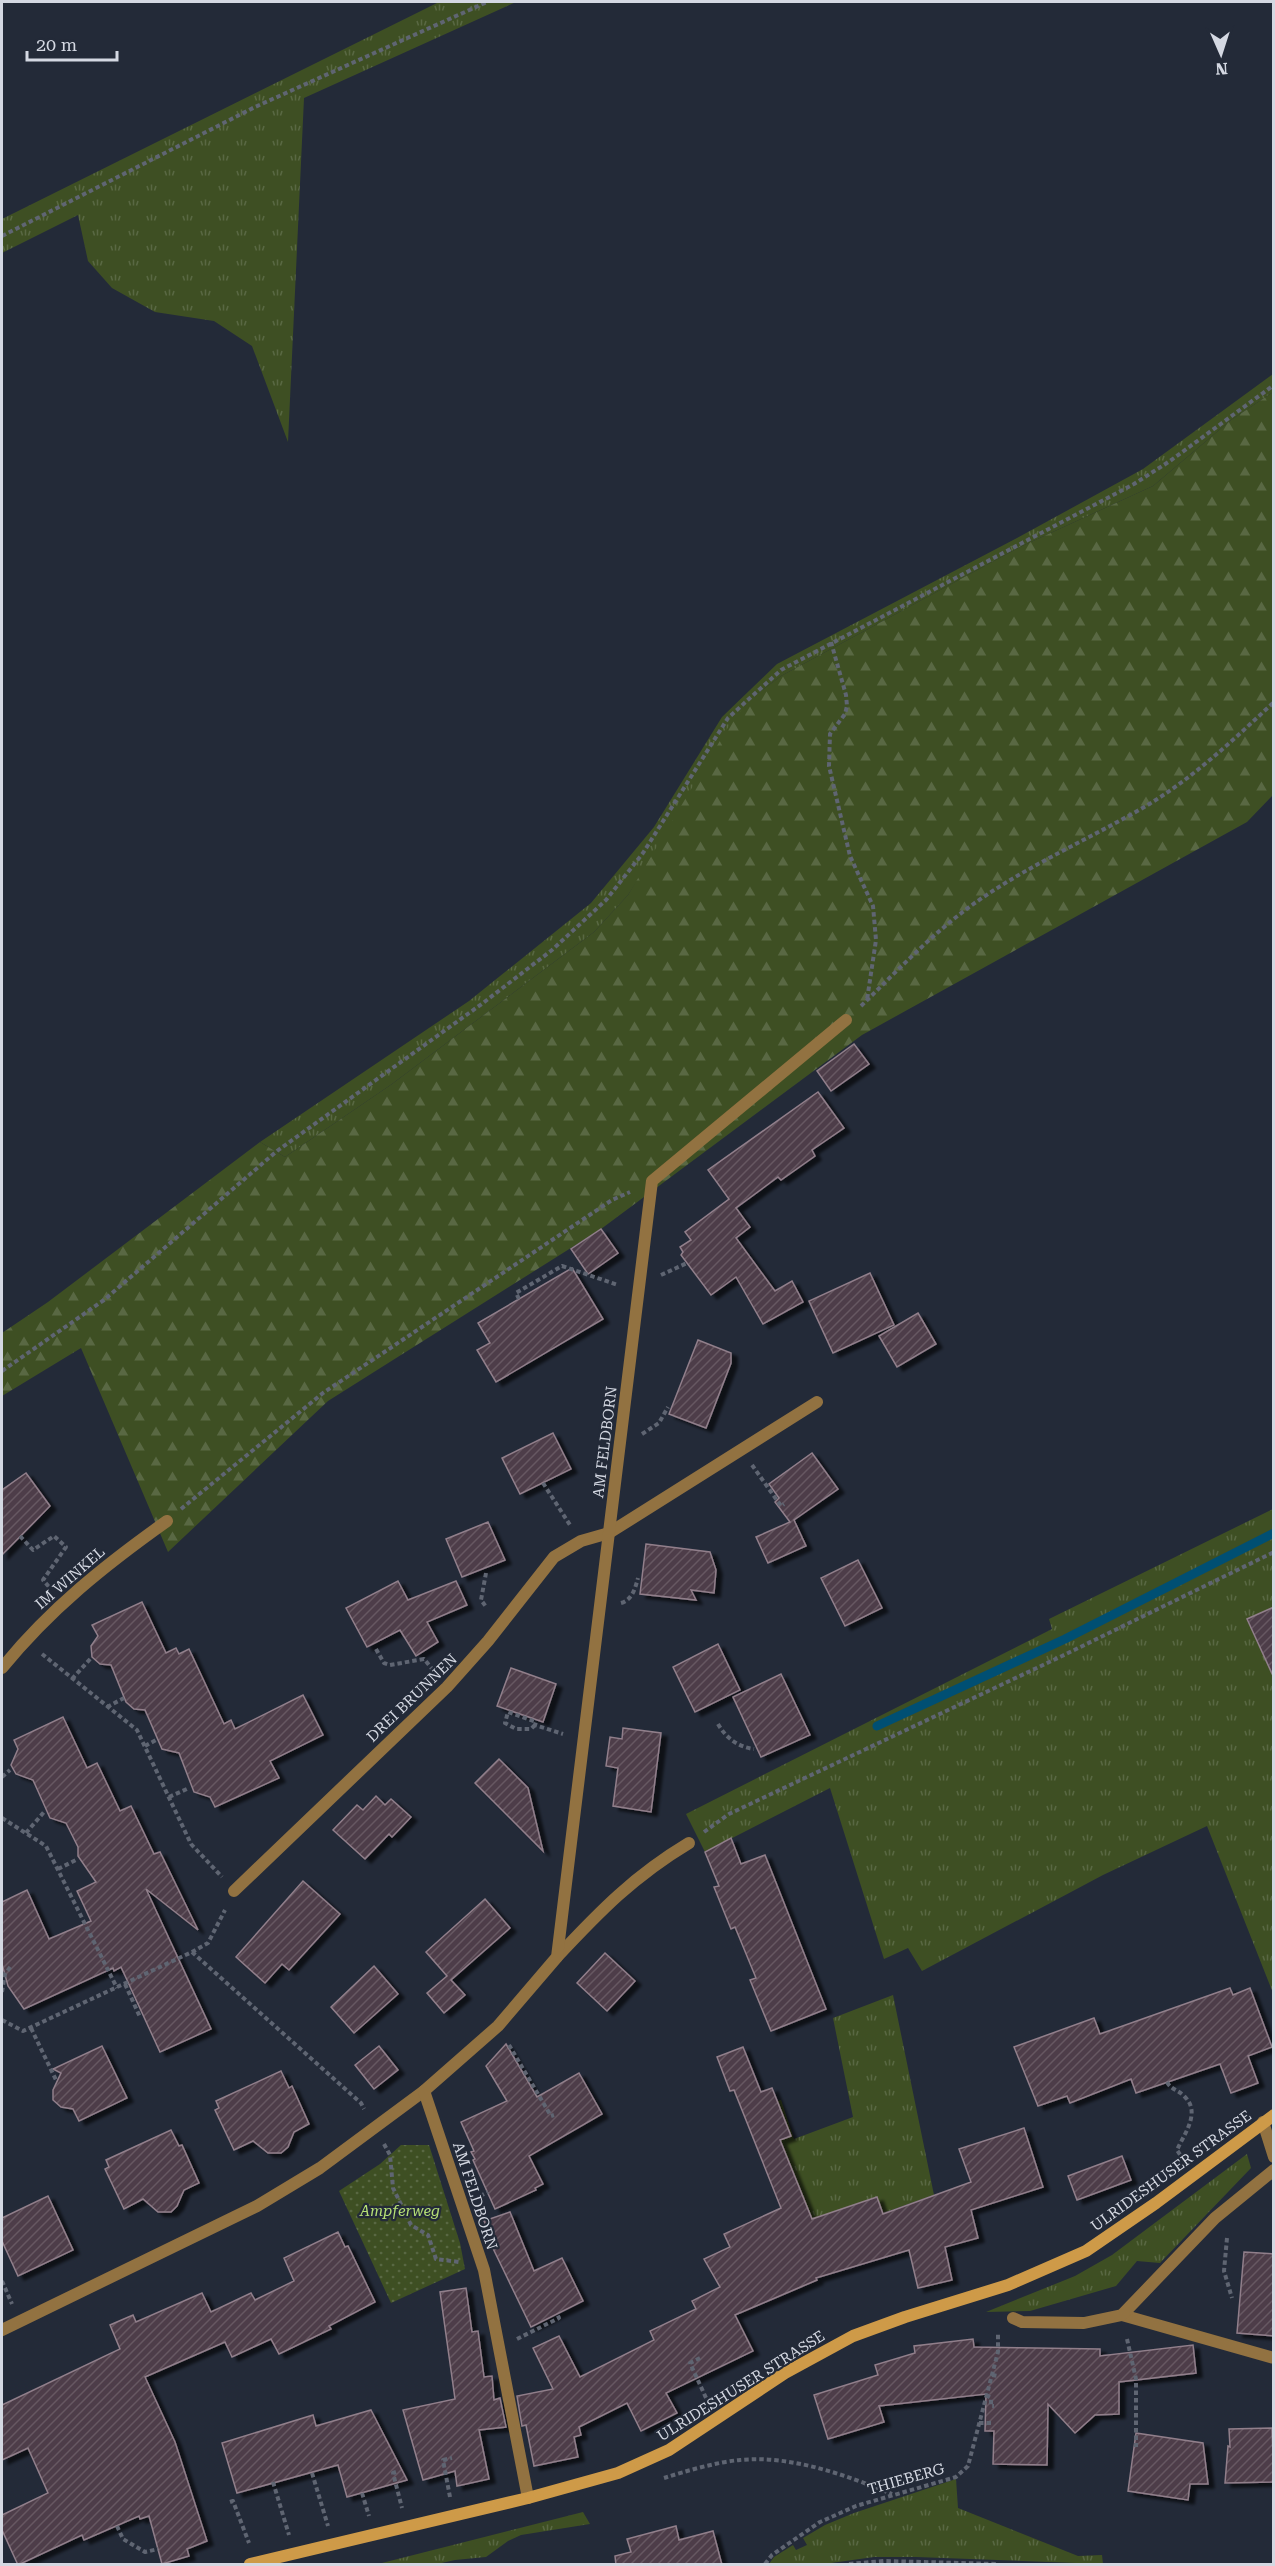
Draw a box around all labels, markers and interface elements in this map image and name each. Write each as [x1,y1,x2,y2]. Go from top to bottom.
scale bar [27,24,117,62]
north arrow [1191,24,1251,84]
text: 20 m [36,34,77,55]
text: N [1215,59,1228,78]
street label: AM FELDBORN [589,1385,621,1499]
street label: IM WINKEL [32,1543,108,1613]
street label: DREI BRUNNEN [363,1650,461,1746]
street label: ULRIDESHUSER STRASSE [1087,2107,1255,2235]
street label: AM FELDBORN [449,2140,501,2252]
park label: Ampferweg [359,2202,440,2220]
street label: ULRIDESHUSER STRASSE [654,2327,828,2445]
street label: THIEBERG [865,2459,947,2499]

